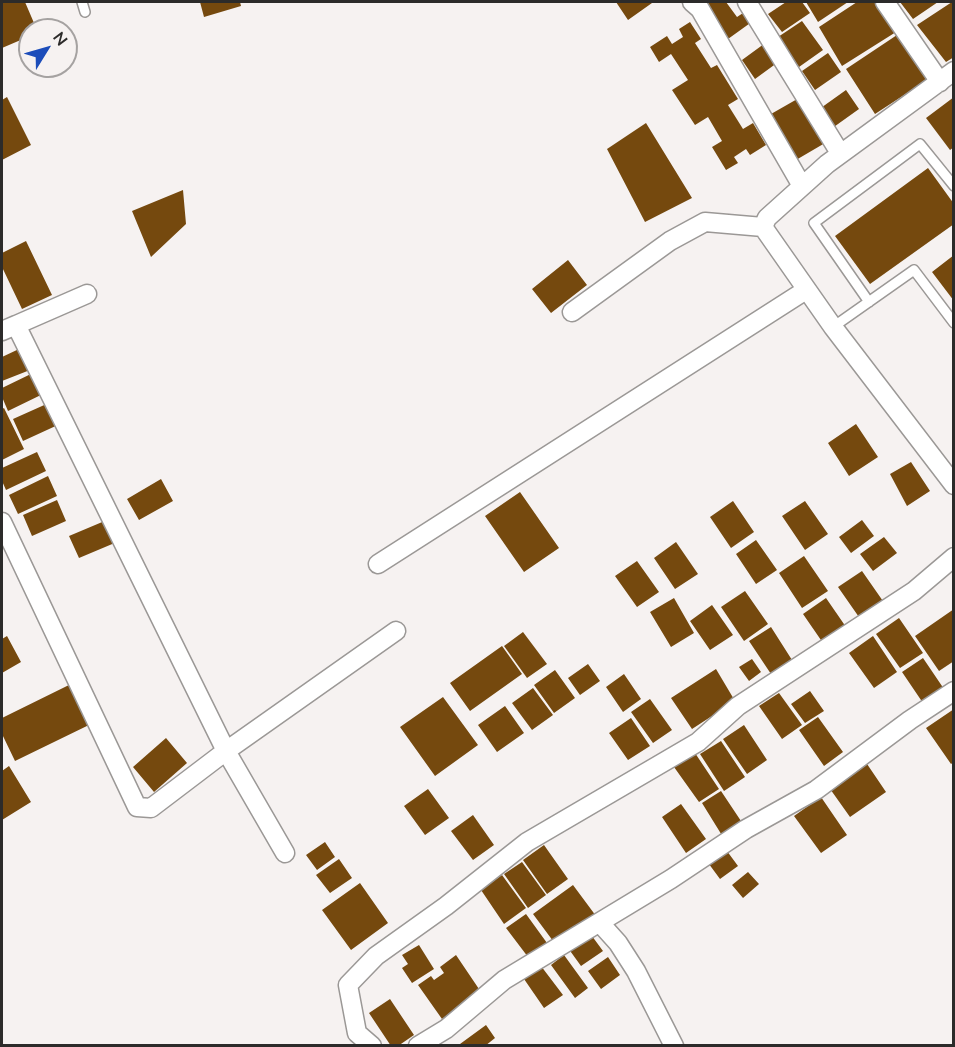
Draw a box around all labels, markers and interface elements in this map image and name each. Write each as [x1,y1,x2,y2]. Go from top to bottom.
north arrow [18,18,78,78]
text: N [49,28,72,49]

